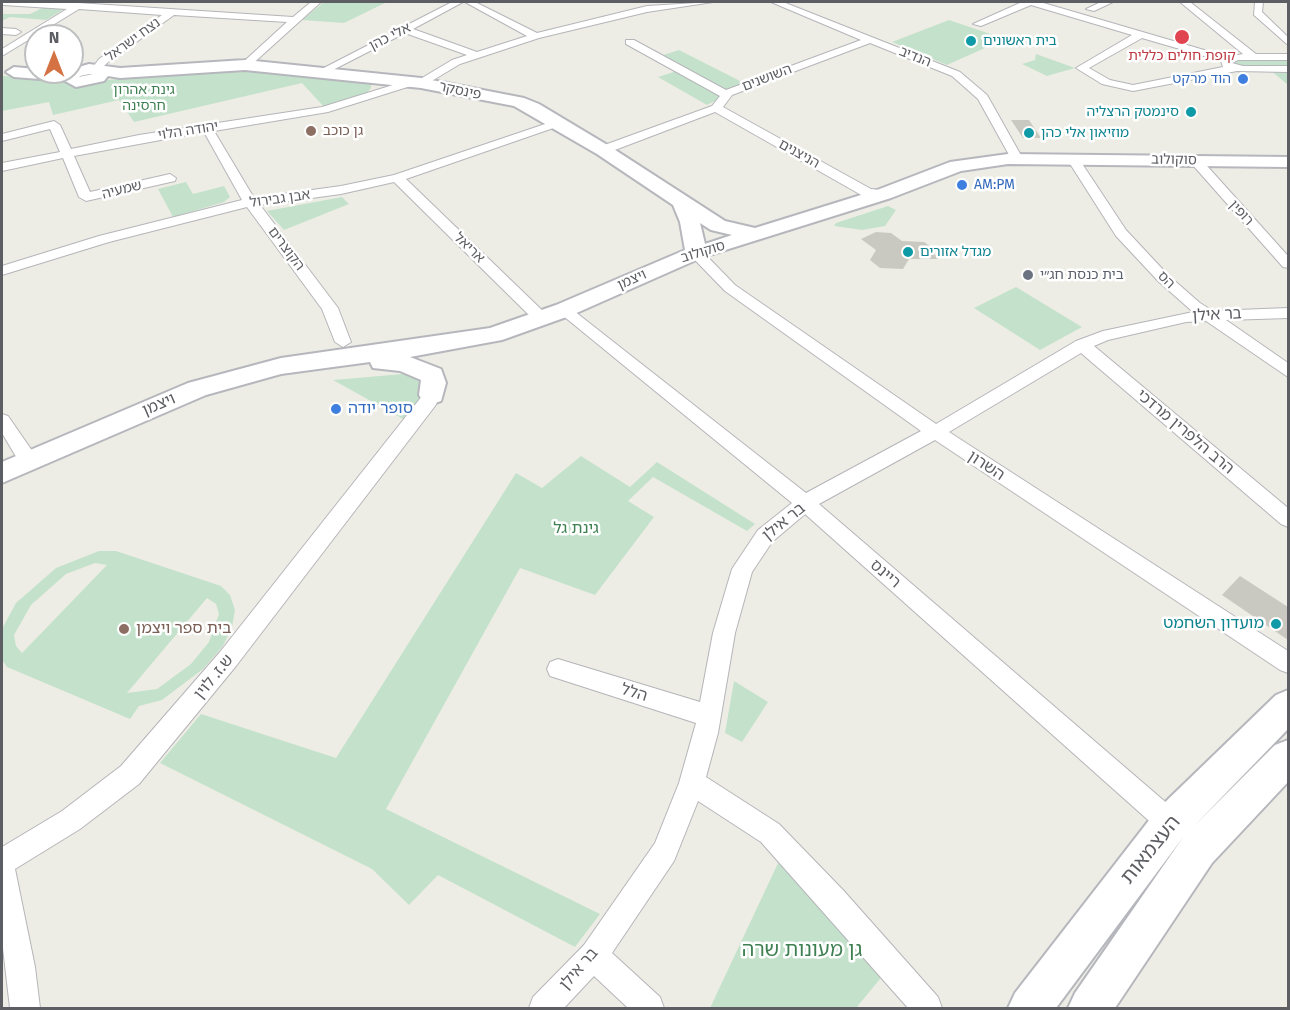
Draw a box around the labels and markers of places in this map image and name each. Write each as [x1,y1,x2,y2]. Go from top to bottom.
marker: קופת חולים כללית [1173,28,1191,46]
place label: בית ראשונים [983,33,1057,49]
marker: בית ראשונים [964,34,978,48]
place label: קופת חולים כללית [1128,48,1236,64]
place label: הוד מרקט [1172,71,1231,87]
marker: הוד מרקט [1236,72,1250,86]
place label: סינמטק הרצליה [1086,104,1179,120]
marker: סינמטק הרצליה [1184,105,1198,119]
place label: גן כוכב [323,123,363,139]
marker: גן כוכב [304,124,318,138]
place label: מוזיאון אלי כהן [1041,125,1129,141]
marker: מוזיאון אלי כהן [1022,126,1036,140]
place label: AM:PM [974,177,1015,193]
marker: AM:PM [955,178,969,192]
place label: מגדל אזורים [920,244,991,260]
marker: מגדל אזורים [901,245,915,259]
place label: בית כנסת חג״י [1040,267,1124,283]
marker: בית כנסת חג״י [1021,268,1035,282]
place label: סופר יודה [348,399,413,419]
marker: סופר יודה [329,402,343,416]
place label: מועדון השחמט [1163,614,1264,634]
marker: מועדון השחמט [1269,617,1283,631]
place label: בית ספר ויצמן [136,619,231,639]
marker: בית ספר ויצמן [117,622,131,636]

